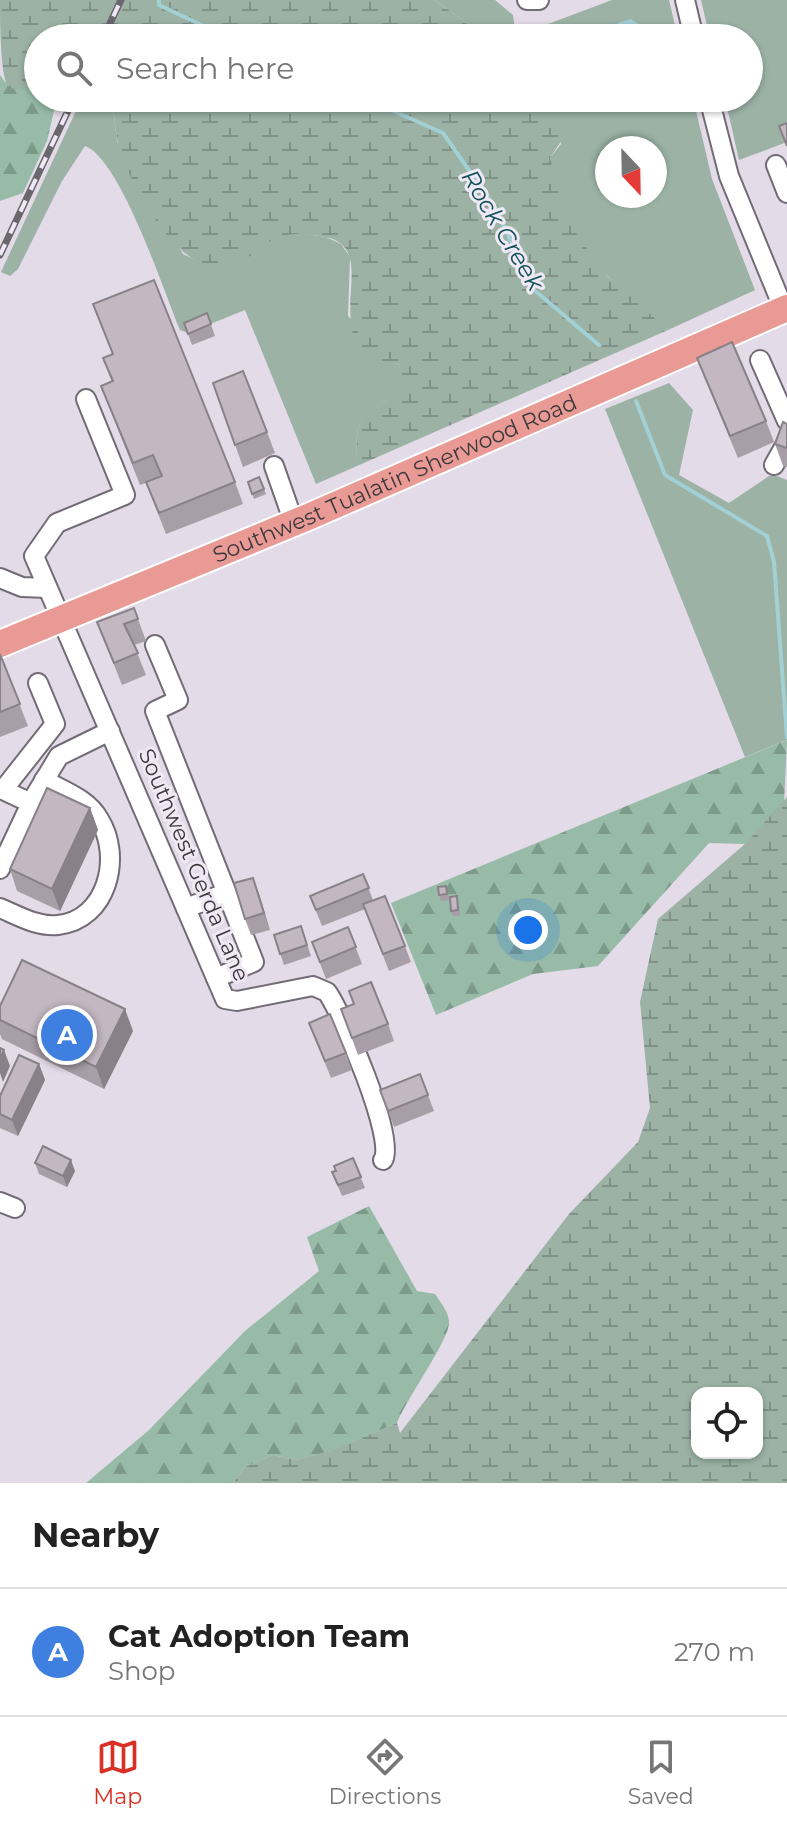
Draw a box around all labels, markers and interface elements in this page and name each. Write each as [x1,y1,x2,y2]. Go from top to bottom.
search box [24,24,763,112]
icon: search [52,46,96,90]
text: Search here [116,50,294,87]
north arrow [595,136,667,208]
water label: Rock Creek [456,164,551,297]
street label: Southwest Tualatin Sherwood Road [209,388,581,568]
street label: Southwest Gerda Lane [133,745,255,985]
your location [508,910,548,950]
pin: A [41,1005,93,1065]
map controls [691,1387,763,1459]
button: locate [691,1387,763,1459]
text: Nearby [32,1514,159,1556]
text: Cat Adoption Team [108,1618,410,1655]
text: A [48,1636,68,1668]
text: 270 m [674,1636,755,1668]
text: Shop [108,1655,176,1687]
tab: Map [93,1735,142,1810]
tab: Directions [329,1735,441,1810]
tab: Saved [628,1735,694,1810]

